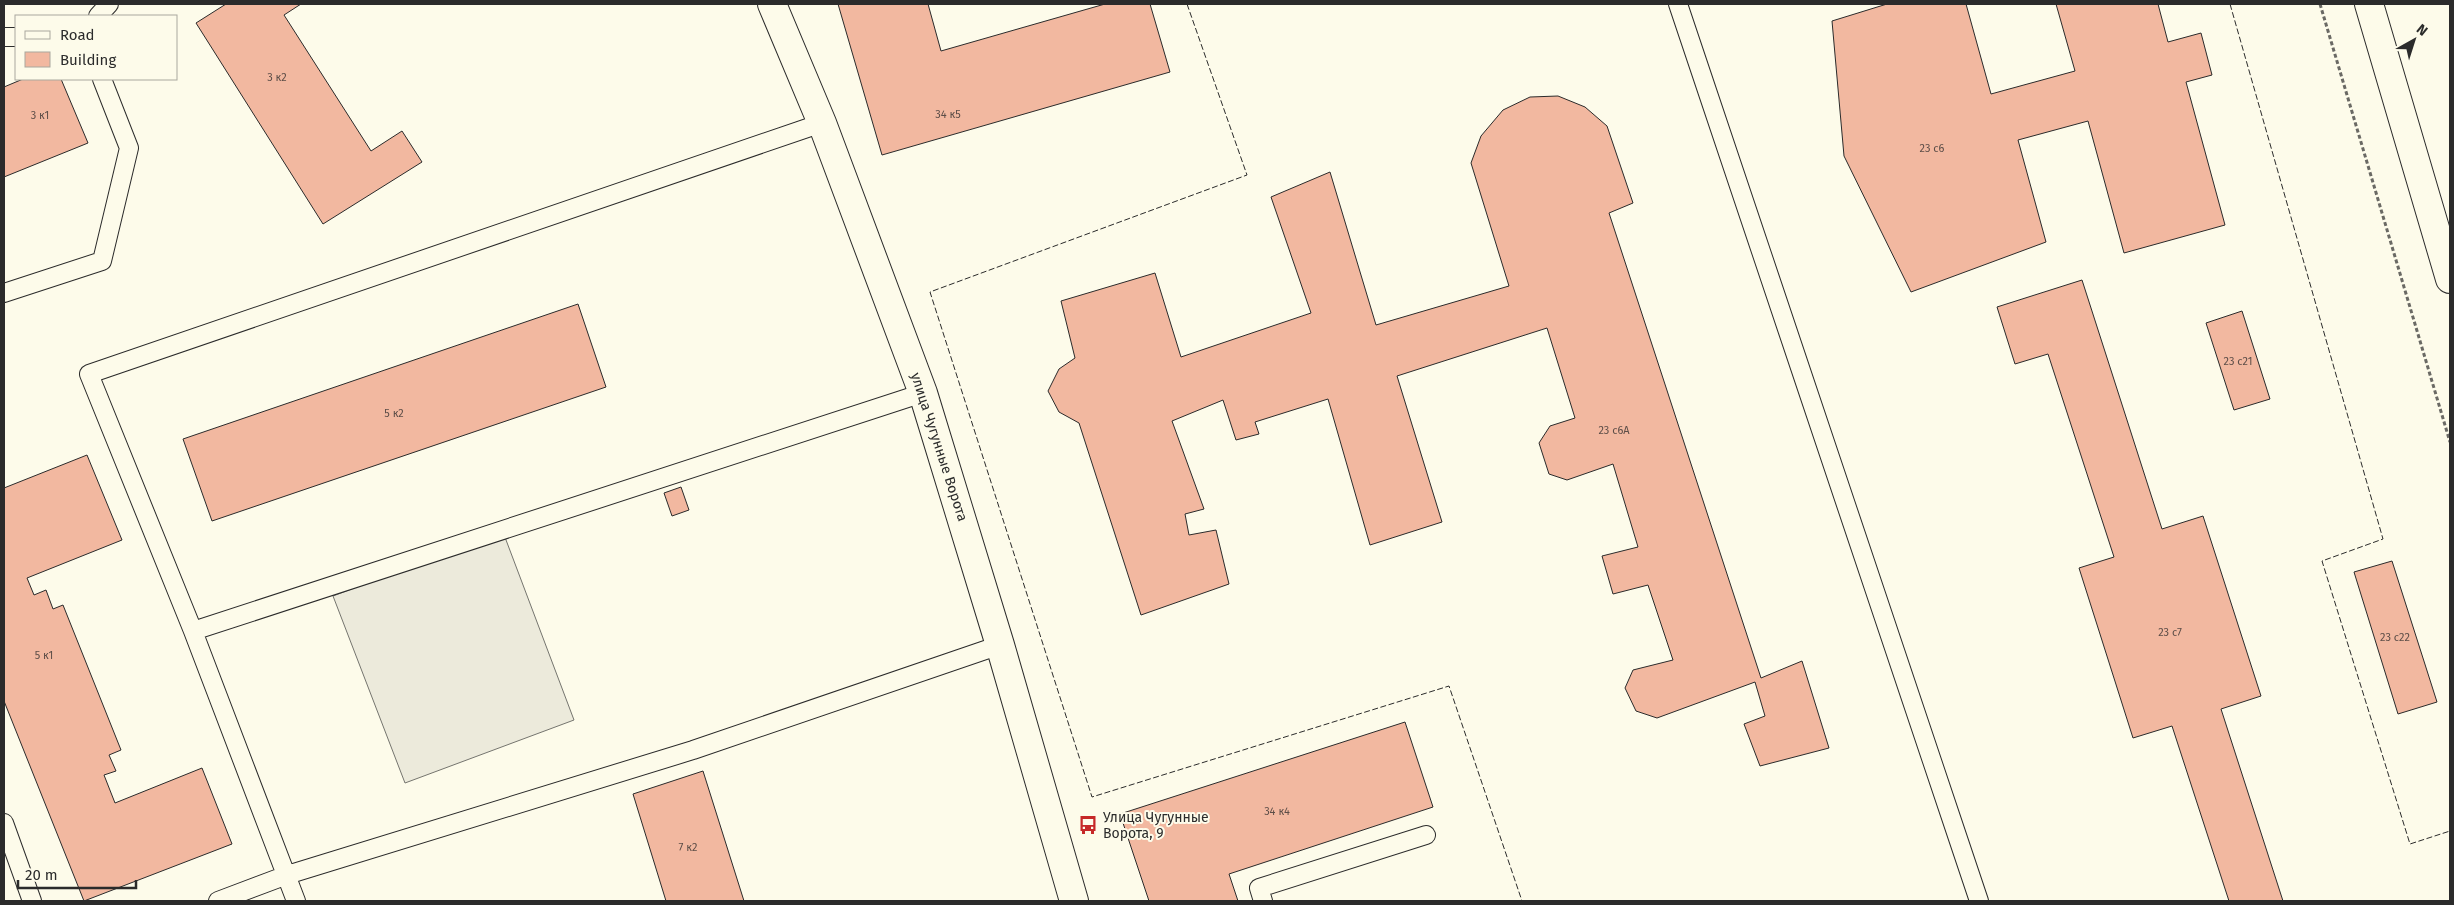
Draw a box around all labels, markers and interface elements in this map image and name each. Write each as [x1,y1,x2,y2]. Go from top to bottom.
legend [15,15,178,80]
north arrow [2389,15,2439,65]
text: N [2413,21,2431,40]
text: Road [60,26,95,44]
text: Building [60,51,116,69]
house number: 3 к2 [267,71,287,84]
house number: 34 к5 [935,108,961,121]
house number: 3 к1 [31,109,49,122]
house number: 23 с6 [1920,142,1945,155]
house number: 23 с21 [2224,355,2253,368]
street label: улица Чугунные Ворота [907,370,971,524]
house number: 5 к2 [384,407,404,420]
house number: 23 с6А [1598,424,1630,437]
house number: 23 с7 [2158,626,2182,639]
house number: 23 с22 [2380,631,2410,644]
house number: 5 к1 [35,649,53,662]
house number: 34 к4 [1264,805,1290,818]
place label: Улица Чугунные Ворота, 9 [1103,809,1209,842]
bus stop icon: Улица Чугунные Ворота, 9 [1077,814,1099,836]
house number: 7 к2 [679,841,697,854]
scale bar [18,858,135,890]
text: 20 m [25,866,58,884]

